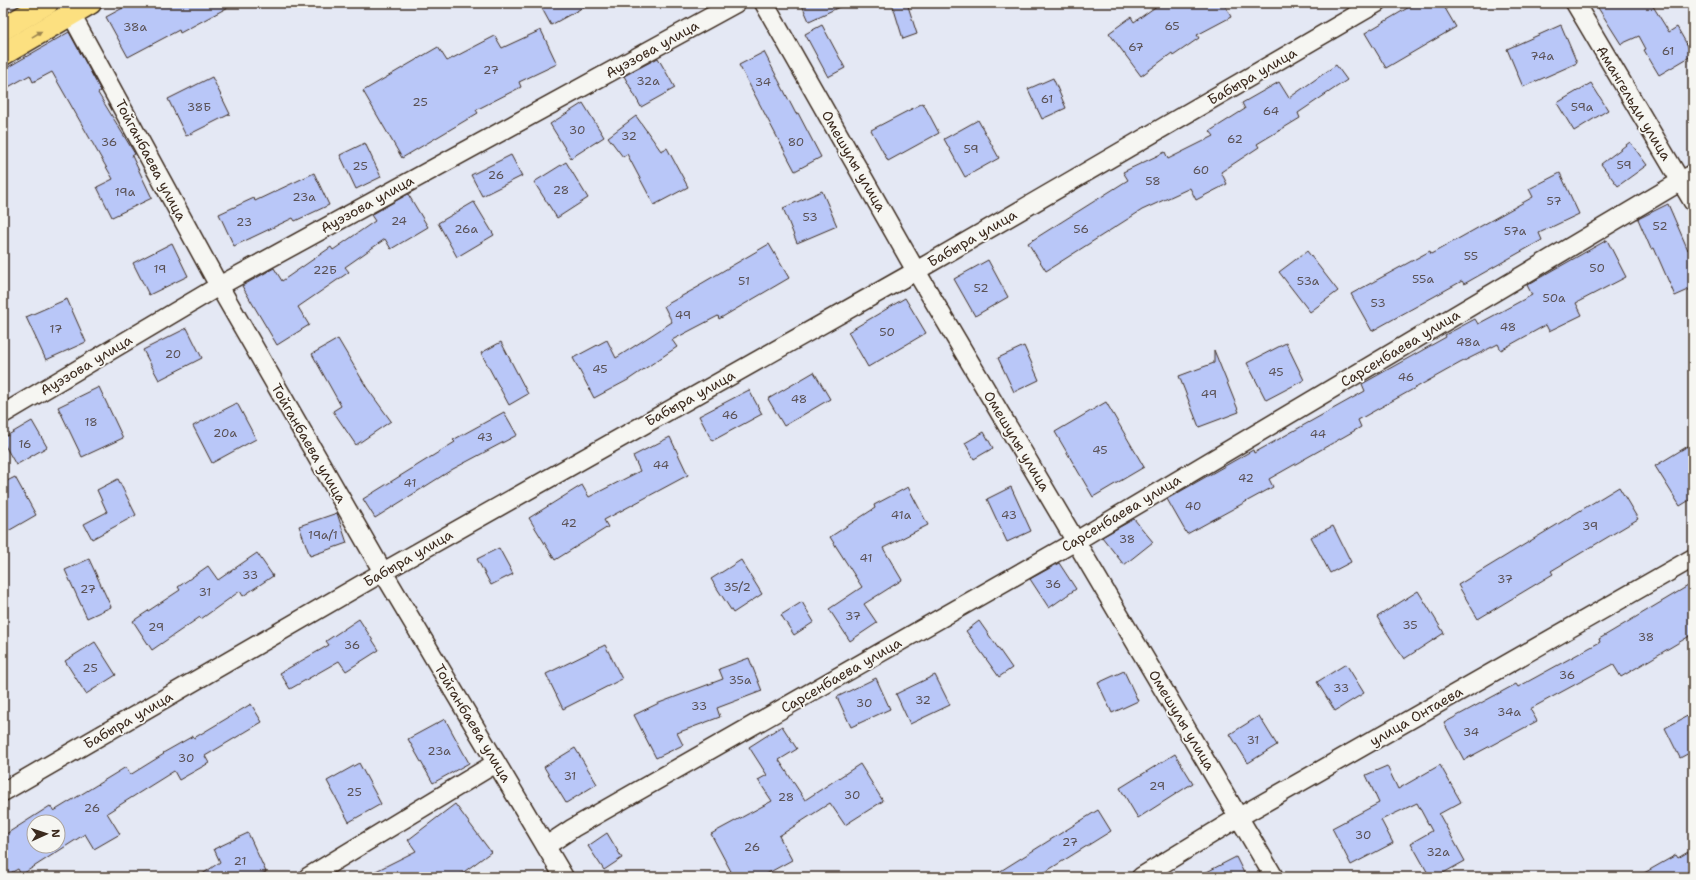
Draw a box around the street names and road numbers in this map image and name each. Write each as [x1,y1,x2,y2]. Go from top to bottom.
street label: Ауэзова улица [602,16,702,82]
street label: Амангельди улица [1593,42,1676,164]
street label: Бабыра улица [1204,43,1300,109]
street label: Тойганбаева улица [111,96,191,224]
street label: Омешулы улица [818,107,890,215]
street label: Ауэзова улица [317,171,417,237]
street label: Бабыра улица [924,205,1020,271]
street label: Сарсенбаева улица [1337,305,1463,391]
street label: Ауэзова улица [37,330,135,399]
street label: Бабыра улица [642,366,738,430]
street label: Тойганбаева улица [267,380,351,506]
street label: Омешулы улица [980,387,1054,495]
street label: Сарсенбаева улица [1058,470,1184,556]
street label: Бабыра улица [360,525,456,591]
street label: Сарсенбаева улица [778,633,905,717]
street label: Тойганбаева улица [431,661,516,786]
street label: Омешулы улица [1145,666,1219,774]
street label: улица Онтаева [1366,682,1466,750]
street label: Бабыра улица [80,687,176,753]

